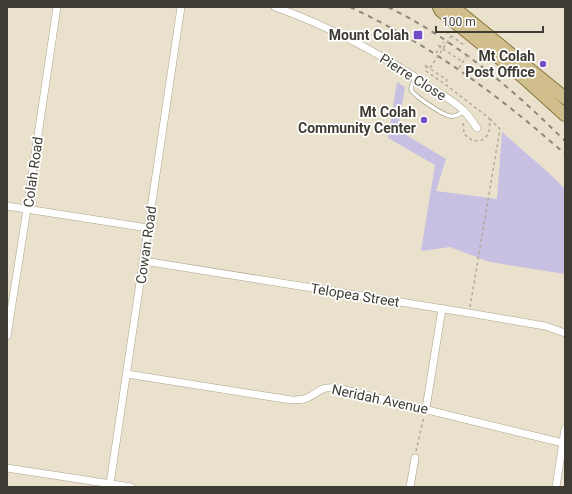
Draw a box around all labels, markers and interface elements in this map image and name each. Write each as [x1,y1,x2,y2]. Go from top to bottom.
scale bar [436,8,543,34]
text: 100 m [442,15,476,29]
place label: Mount Colah [329,27,409,43]
marker: Mount Colah [412,29,424,41]
place label: Mt Colah Post Office [465,48,535,80]
street label: Pierre Close [377,50,449,104]
marker: Mt Colah Post Office [538,59,548,69]
place label: Mt Colah Community Center [298,104,416,136]
marker: Mt Colah Community Center [419,115,429,125]
street label: Colah Road [20,136,46,208]
street label: Cowan Road [133,205,159,285]
street label: Telopea Street [309,280,401,310]
street label: Neridah Avenue [330,381,430,417]

